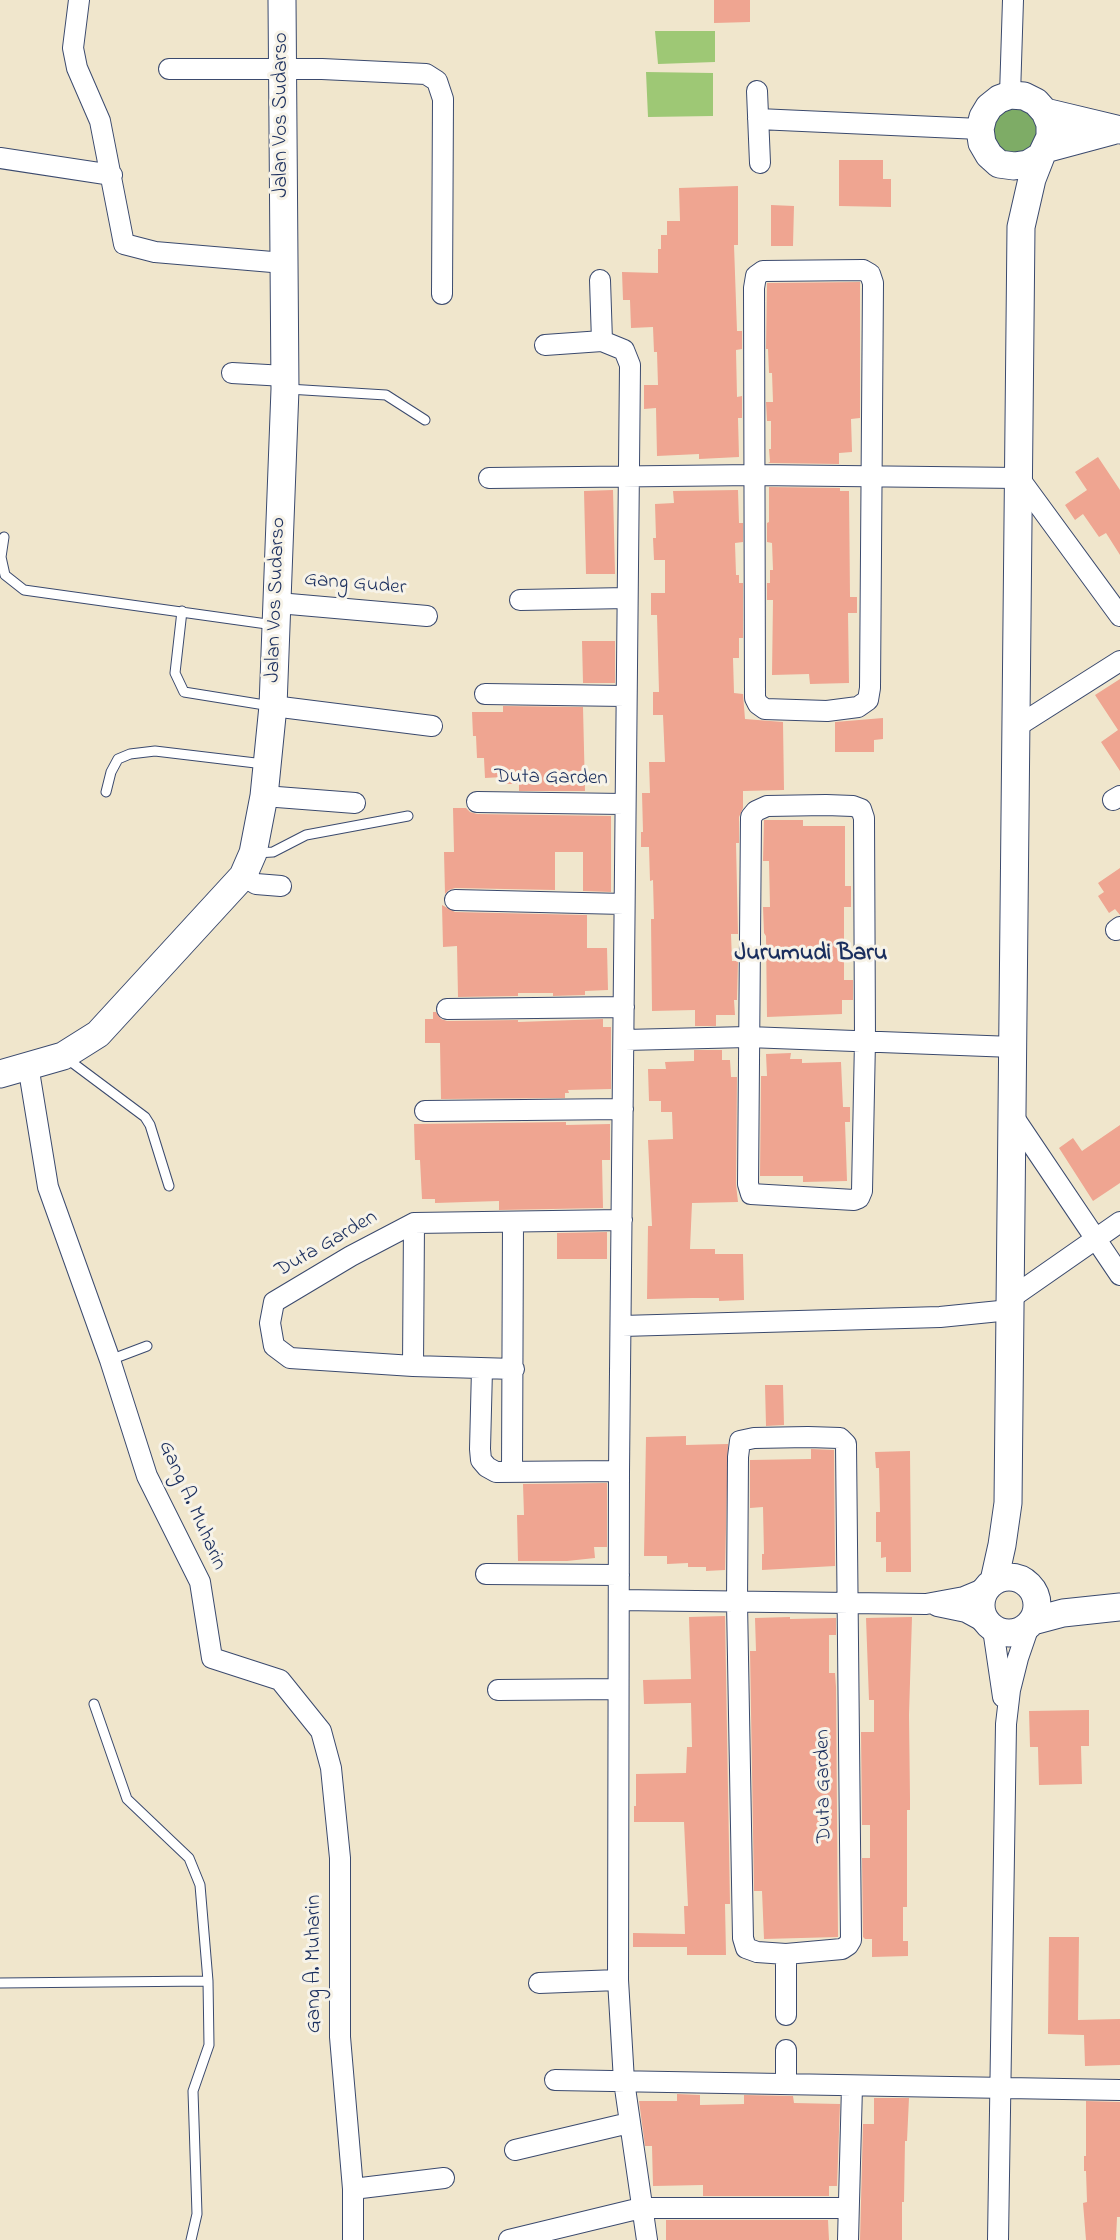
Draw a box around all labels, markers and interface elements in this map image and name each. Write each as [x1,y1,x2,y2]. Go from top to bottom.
street label: Jalan Vos Sudarso [270,32,296,198]
street label: Jalan Vos Sudarso [262,517,292,683]
street label: Gang Guder [303,568,407,602]
street label: Duta Garden [494,765,608,793]
district label: Jurumudi Baru [735,941,887,969]
street label: Duta Garden [272,1206,382,1284]
street label: Gang A. Muharin [151,1438,231,1574]
street label: Duta Garden [811,1729,839,1843]
street label: Gang A. Muharin [303,1895,329,2033]

